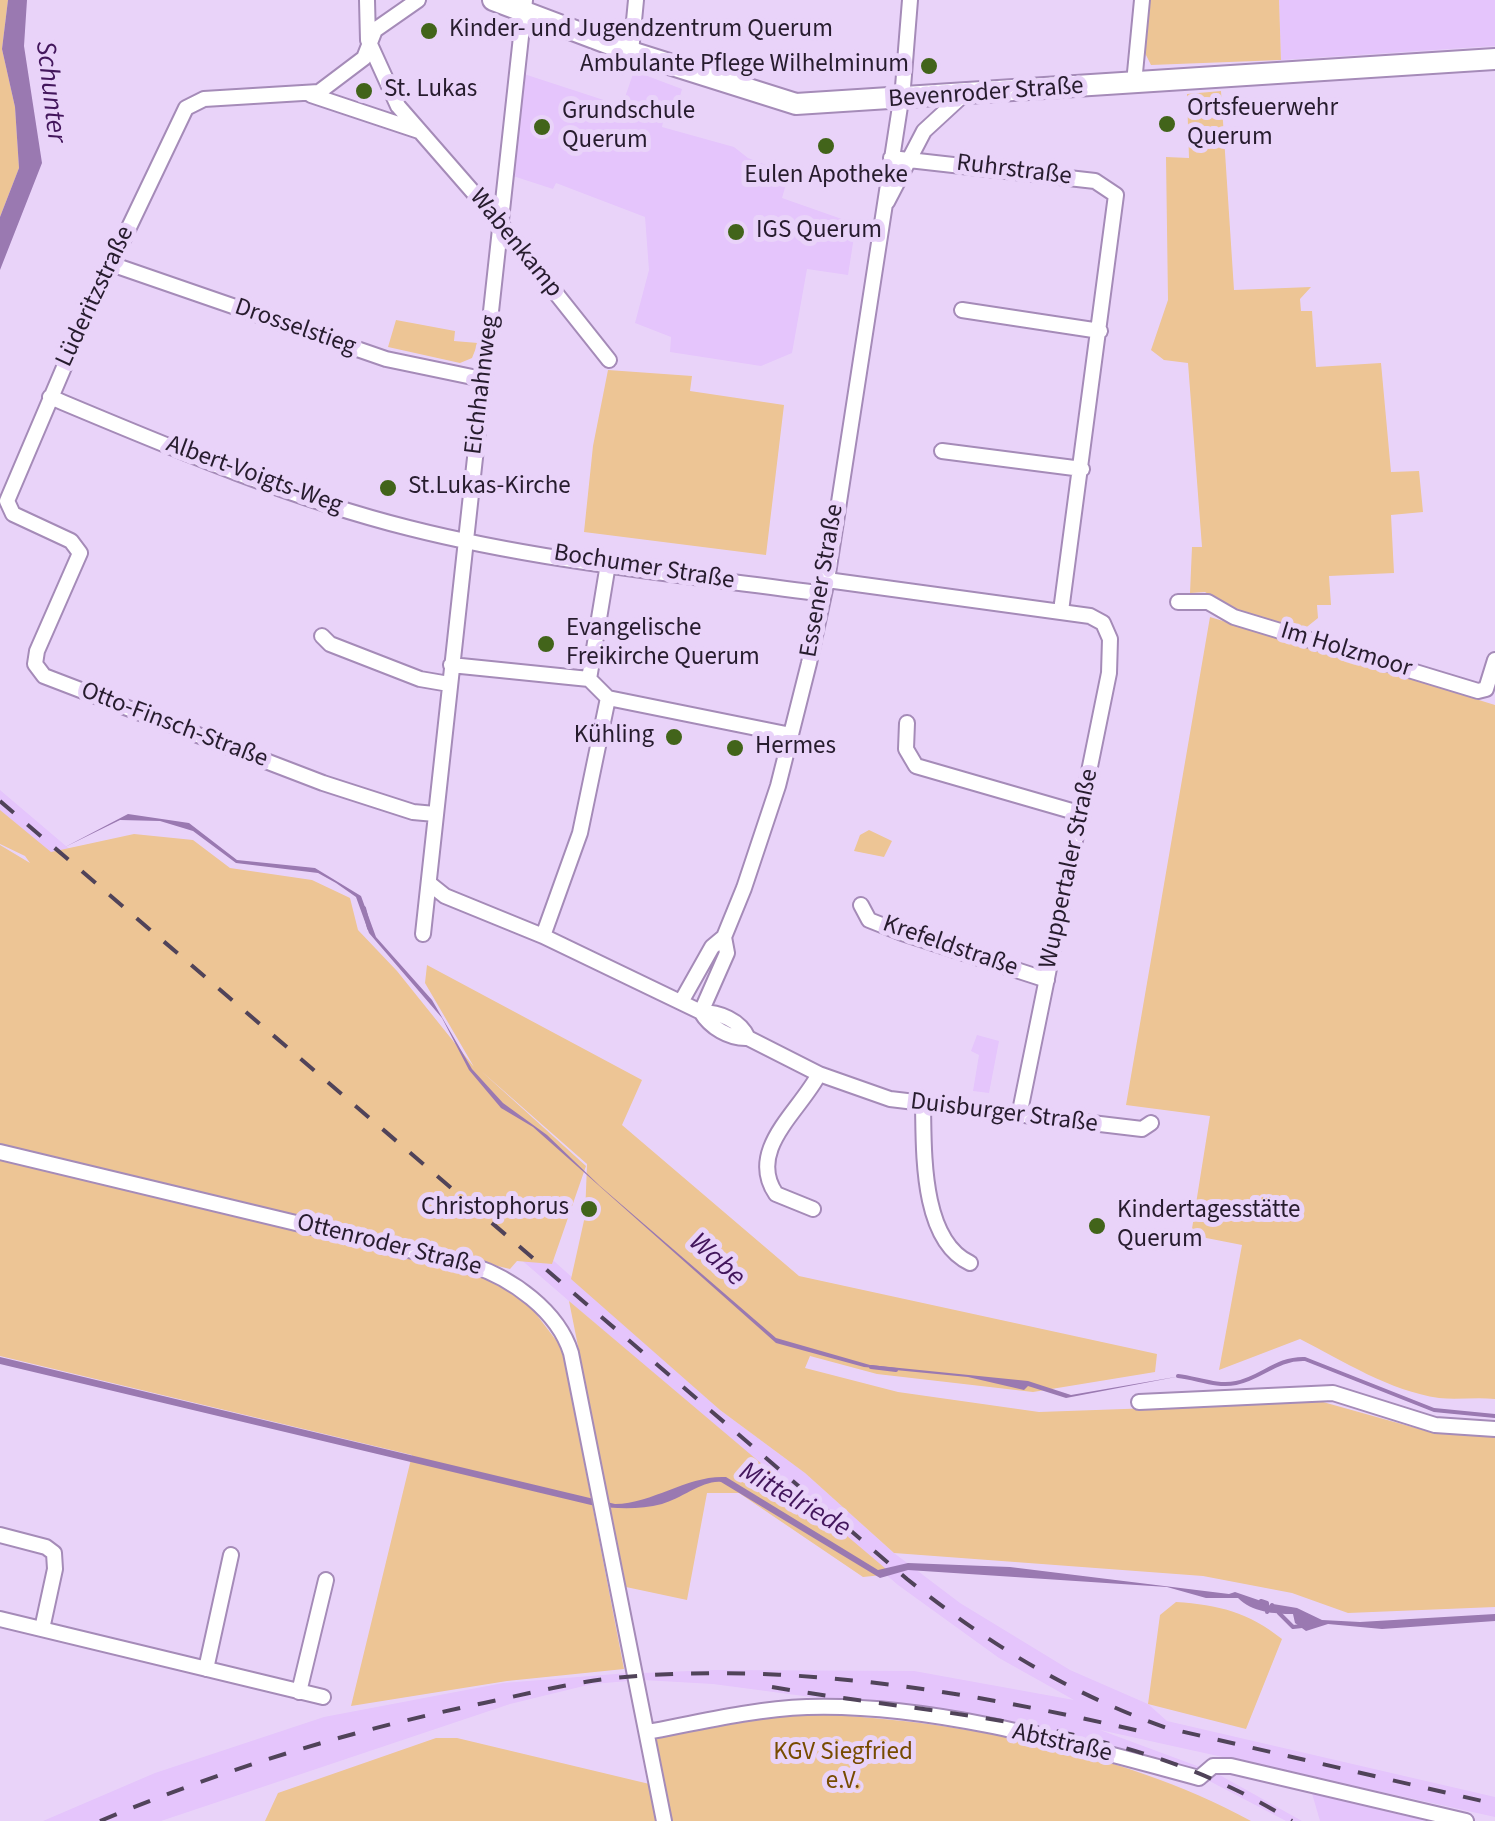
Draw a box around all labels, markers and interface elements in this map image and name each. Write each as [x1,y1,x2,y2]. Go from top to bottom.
place label: Kinder- und Jugendzentrum Querum [449,16,833,46]
marker: Kinder- und Jugendzentrum Querum [418,20,440,42]
water label: Schunter [26,39,72,145]
place label: Ambulante Pflege Wilhelminum [580,51,909,81]
marker: Ambulante Pflege Wilhelminum [918,55,940,77]
street label: Bevenroder Straße [887,72,1085,116]
place label: St. Lukas [384,76,477,106]
marker: St. Lukas [353,80,375,102]
place label: Ortsfeuerwehr Querum [1187,95,1338,154]
place label: Grundschule Querum [562,98,695,157]
marker: Ortsfeuerwehr Querum [1156,113,1178,135]
marker: Grundschule Querum [531,116,553,138]
marker: Eulen Apotheke [815,135,837,157]
street label: Ruhrstraße [955,149,1073,193]
place label: Eulen Apotheke [744,162,908,192]
street label: Wabenkamp [462,184,568,304]
place label: IGS Querum [756,217,882,247]
marker: IGS Querum [725,221,747,243]
street label: Lüderitzstraße [50,222,142,372]
street label: Drosselstieg [230,293,360,363]
street label: Eichhahnweg [460,313,506,457]
street label: Albert-Voigts-Weg [162,430,346,522]
place label: St.Lukas-Kirche [408,473,571,503]
marker: St.Lukas-Kirche [377,477,399,499]
street label: Essener Straße [795,502,851,660]
street label: Bochumer Straße [552,539,736,597]
place label: Evangelische Freikirche Querum [566,615,760,674]
street label: Im Holzmoor [1277,617,1415,685]
marker: Evangelische Freikirche Querum [535,633,557,655]
street label: Otto-Finsch-Straße [76,677,272,775]
place label: Kühling [574,722,654,752]
marker: Kühling [663,726,685,748]
place label: Hermes [755,733,836,763]
marker: Hermes [724,737,746,759]
street label: Wuppertaler Straße [1034,766,1106,972]
street label: Krefeldstraße [879,910,1021,984]
street label: Duisburger Straße [909,1088,1099,1140]
place label: Christophorus [421,1194,569,1224]
place label: Kindertagesstätte Querum [1117,1197,1301,1256]
marker: Christophorus [578,1198,600,1220]
street label: Ottenroder Straße [294,1209,484,1283]
marker: Kindertagesstätte Querum [1086,1215,1108,1237]
water label: Wabe [681,1227,751,1295]
water label: Mittelriede [732,1456,856,1546]
street label: Abtstraße [1009,1718,1115,1770]
park label: KGV Siegfried e.V. [773,1739,913,1798]

